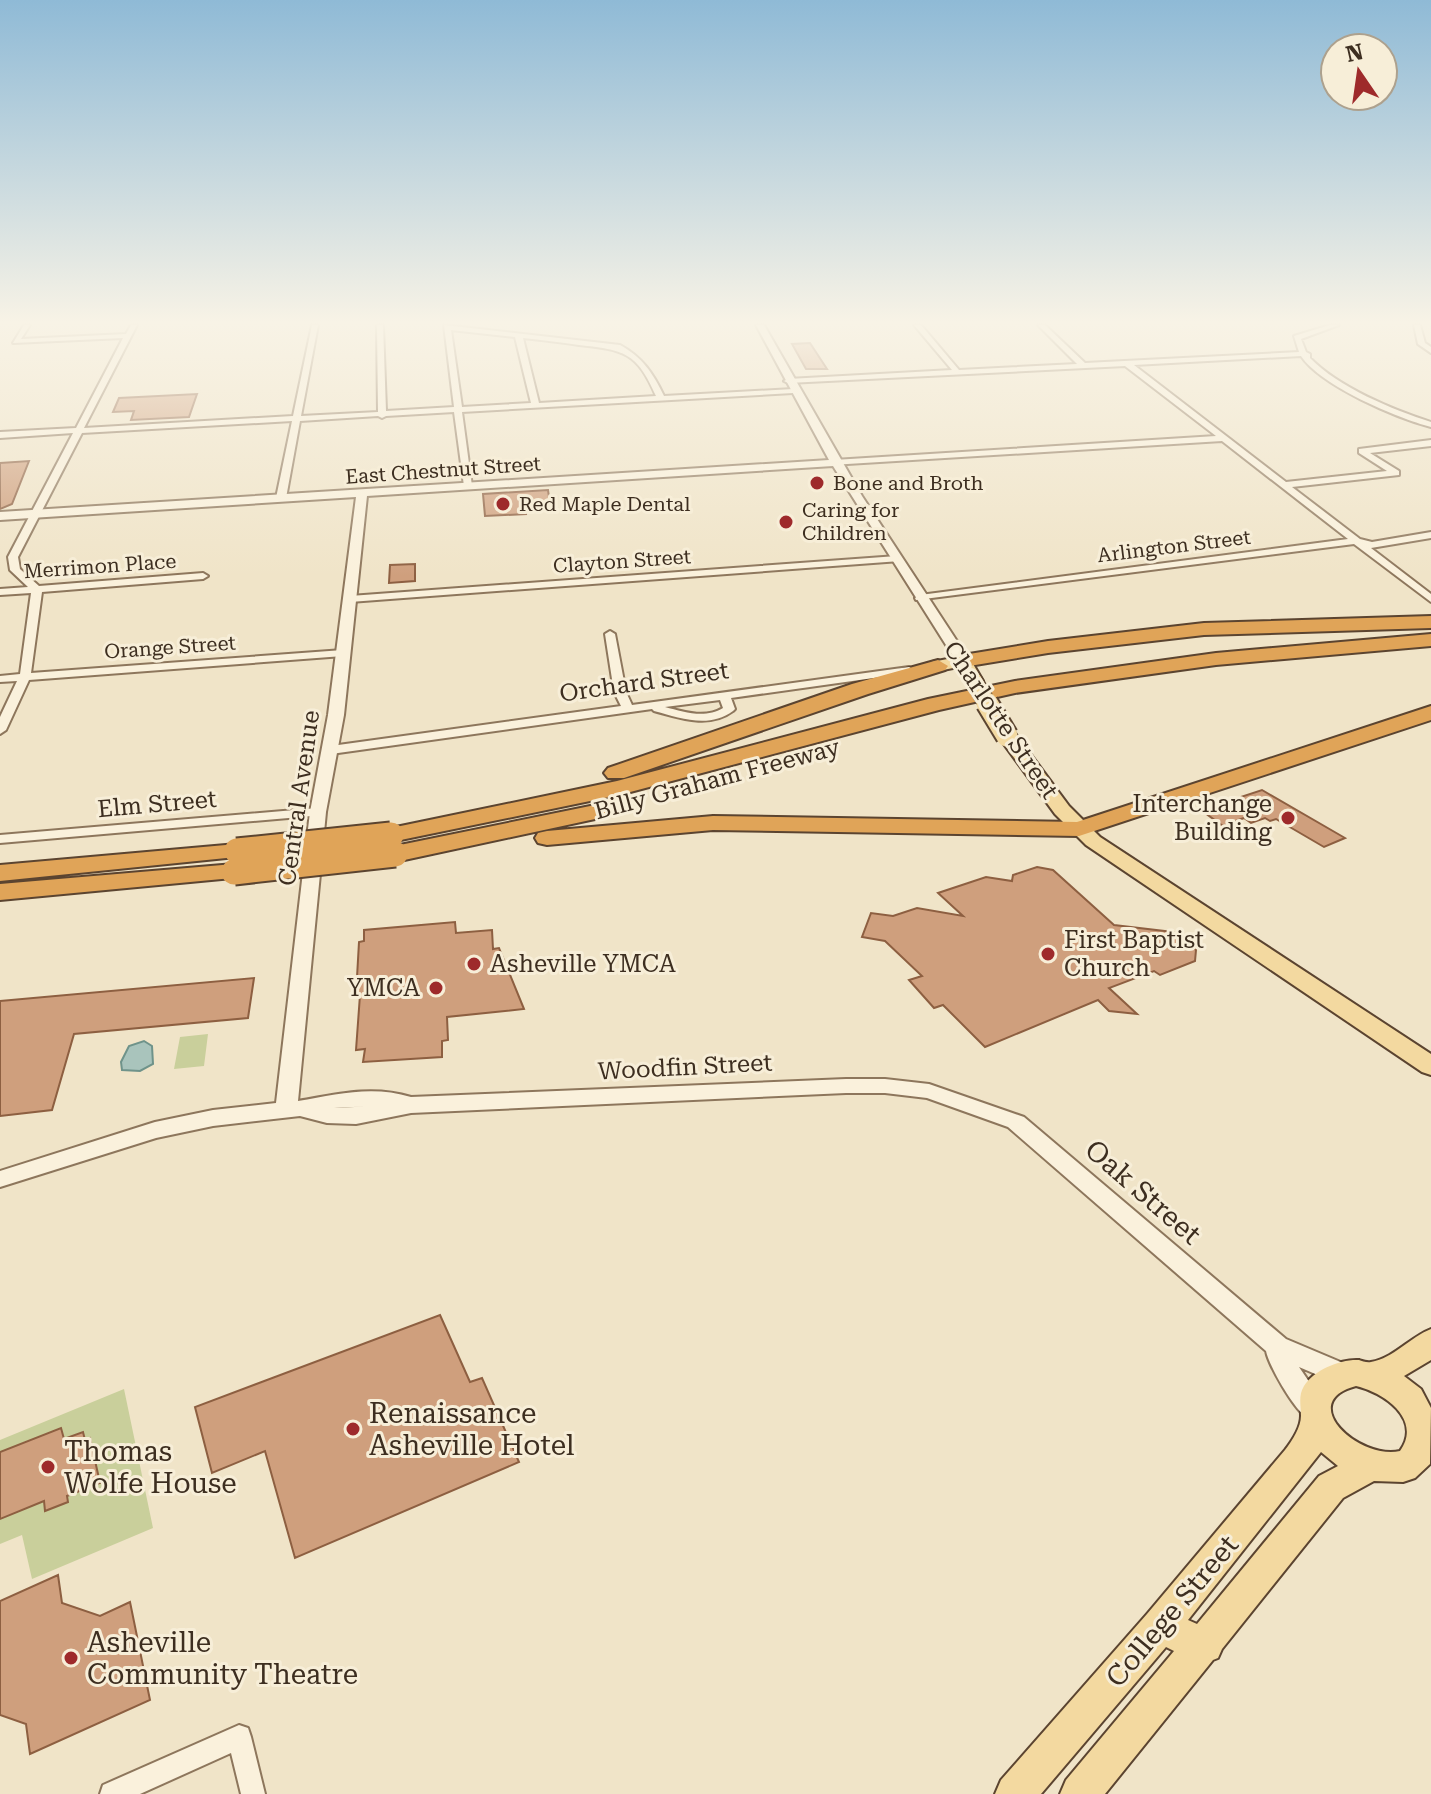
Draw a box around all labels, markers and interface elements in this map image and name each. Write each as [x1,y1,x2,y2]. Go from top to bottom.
north arrow [1319,32,1399,112]
text: N [1344,39,1366,67]
street label: East Chestnut Street [344,451,542,489]
place label: Bone and Broth [833,471,983,495]
marker: Bone and Broth [808,474,826,492]
place label: Red Maple Dental [519,492,690,516]
marker: Red Maple Dental [494,495,512,513]
place label: Caring for Children [802,498,899,545]
marker: Caring for Children [777,513,795,531]
street label: Arlington Street [1096,525,1253,567]
street label: Clayton Street [552,544,692,578]
street label: Merrimon Place [23,549,177,583]
street label: Orange Street [103,630,237,664]
street label: Charlotte Street [938,636,1064,804]
street label: Orchard Street [558,656,730,708]
street label: Central Avenue [273,708,325,888]
street label: Billy Graham Freeway [591,733,843,825]
street label: Elm Street [96,785,218,823]
place label: Interchange Building [1132,790,1272,846]
marker: Interchange Building [1279,809,1297,827]
place label: First Baptist Church [1064,926,1204,982]
marker: First Baptist Church [1039,945,1057,963]
place label: Asheville YMCA [490,950,676,978]
marker: Asheville YMCA [465,955,483,973]
place label: YMCA [347,974,420,1002]
marker: YMCA [427,979,445,997]
street label: Woodfin Street [597,1048,773,1086]
street label: Oak Street [1078,1133,1208,1251]
place label: Renaissance Asheville Hotel [369,1397,575,1462]
marker: Renaissance Asheville Hotel [344,1420,362,1438]
place label: Thomas Wolfe House [64,1435,237,1500]
marker: Thomas Wolfe House [39,1458,57,1476]
street label: College Street [1099,1528,1245,1694]
place label: Asheville Community Theatre [87,1626,358,1691]
marker: Asheville Community Theatre [62,1649,80,1667]

